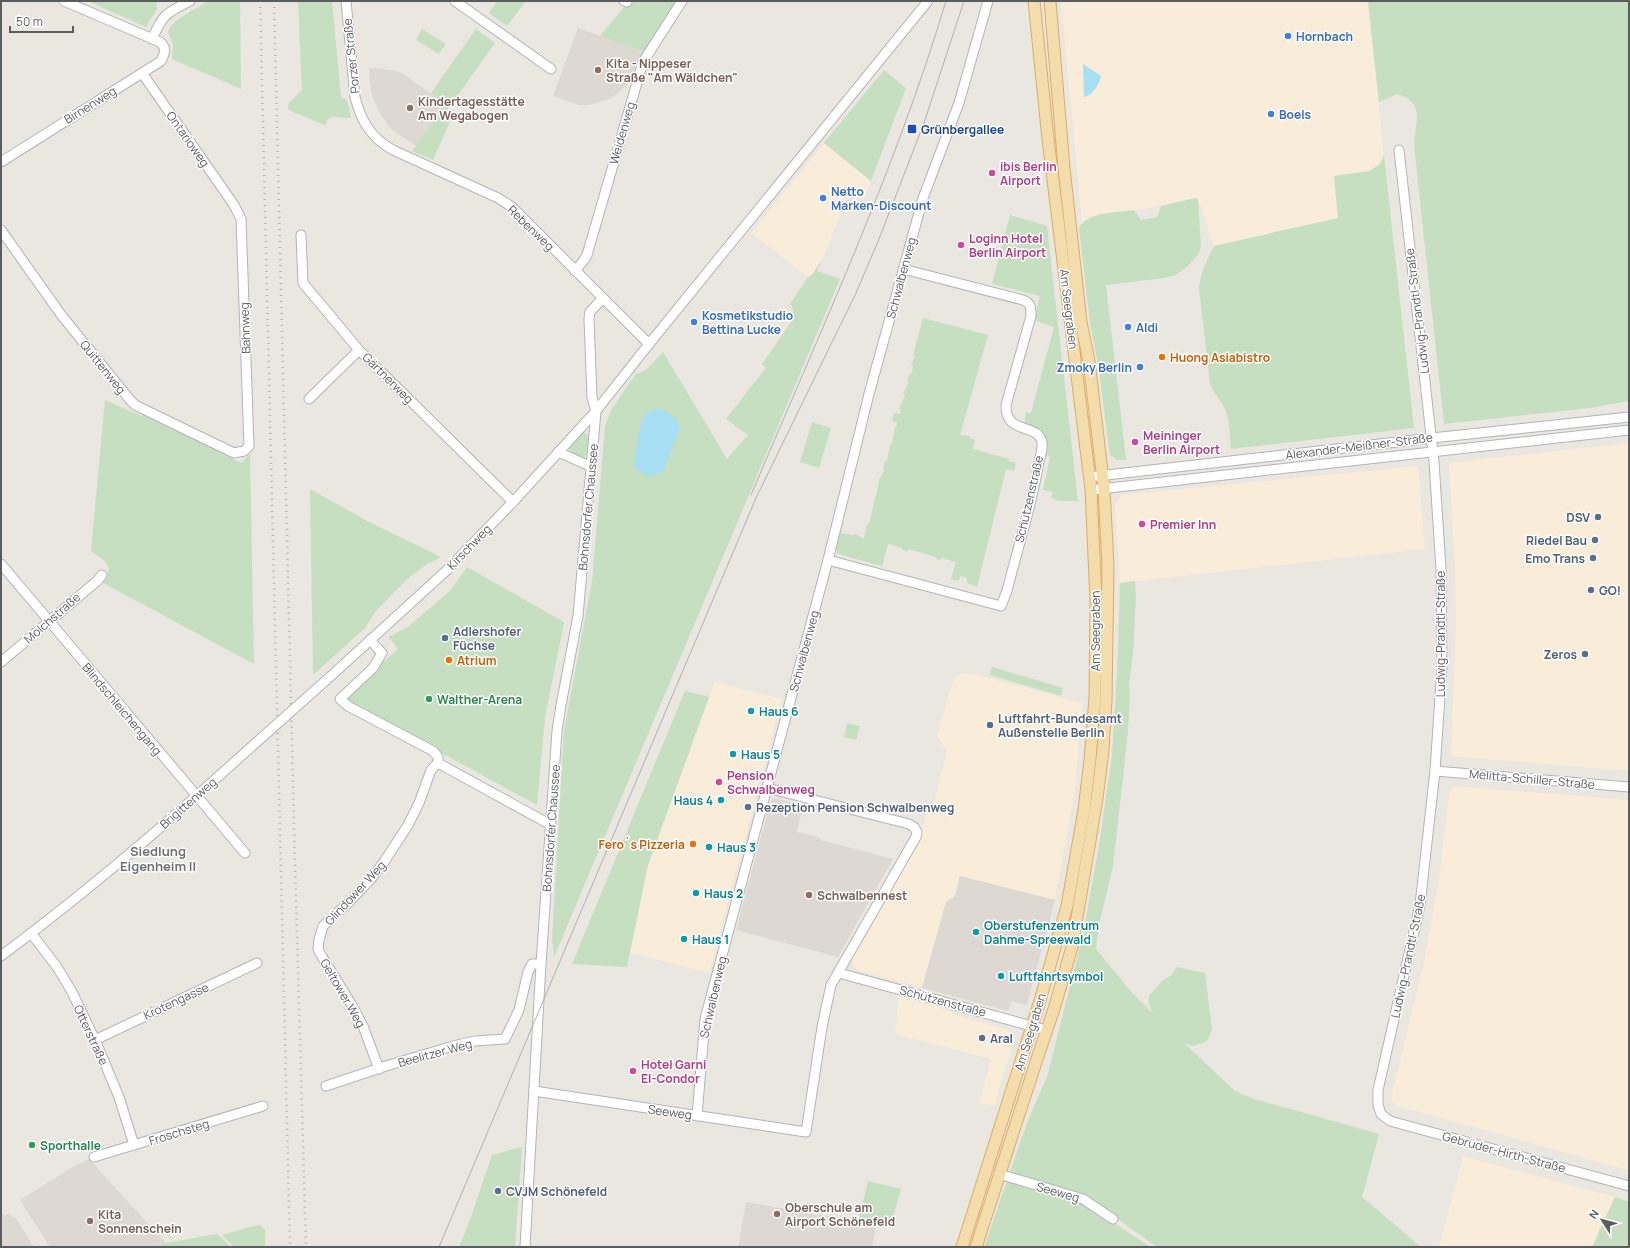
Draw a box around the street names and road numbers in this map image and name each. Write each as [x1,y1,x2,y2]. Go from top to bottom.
street label: Porzer Straße [339,18,363,94]
street label: Birnenweg [61,82,119,128]
street label: Weidenweg [605,100,639,166]
street label: Ontarioweg [163,108,213,170]
street label: Rebenweg [504,201,558,255]
street label: Schwalbenweg [882,235,920,321]
street label: Ludwig-Prandtl-Straße [1401,247,1433,375]
street label: Am Seegraben [1056,268,1082,350]
street label: Bahnweg [236,302,254,354]
street label: Quittenweg [76,337,130,397]
street label: Gärtnerweg [359,349,417,407]
street label: Alexander-Meißner-Straße [1284,429,1434,463]
street label: Bohnsdorfer Chaussee [574,443,602,571]
street label: Schützenstraße [1011,454,1047,544]
street label: Kirschweg [443,521,495,573]
street label: Ludwig-Prandtl-Straße [1432,571,1449,697]
street label: Molchstraße [20,589,84,647]
street label: Am Seegraben [1087,591,1104,671]
street label: Schwalbenweg [785,608,823,694]
street label: Blindschleichengang [78,659,166,759]
street label: Bohnsdorfer Chaussee [538,764,564,892]
street label: Melitta-Schiller-Straße [1468,765,1596,793]
street label: Brigittenweg [156,774,220,832]
street label: Glindower Weg [321,857,389,929]
street label: Ludwig-Prandtl-Straße [1387,892,1429,1020]
street label: Schwalbenweg [695,954,731,1040]
street label: Geltower Weg [316,955,370,1031]
street label: Krötengasse [141,978,211,1024]
street label: Schützenstraße [898,981,988,1021]
street label: Am Seegraben [1010,991,1050,1073]
street label: Otterstraße [70,1002,112,1068]
street label: Beelitzer Weg [396,1035,474,1071]
street label: Seeweg [647,1101,693,1123]
street label: Froschsteg [147,1115,211,1149]
street label: Gebrüder-Hirth-Straße [1440,1127,1568,1177]
street label: Seeweg [1034,1178,1082,1206]

